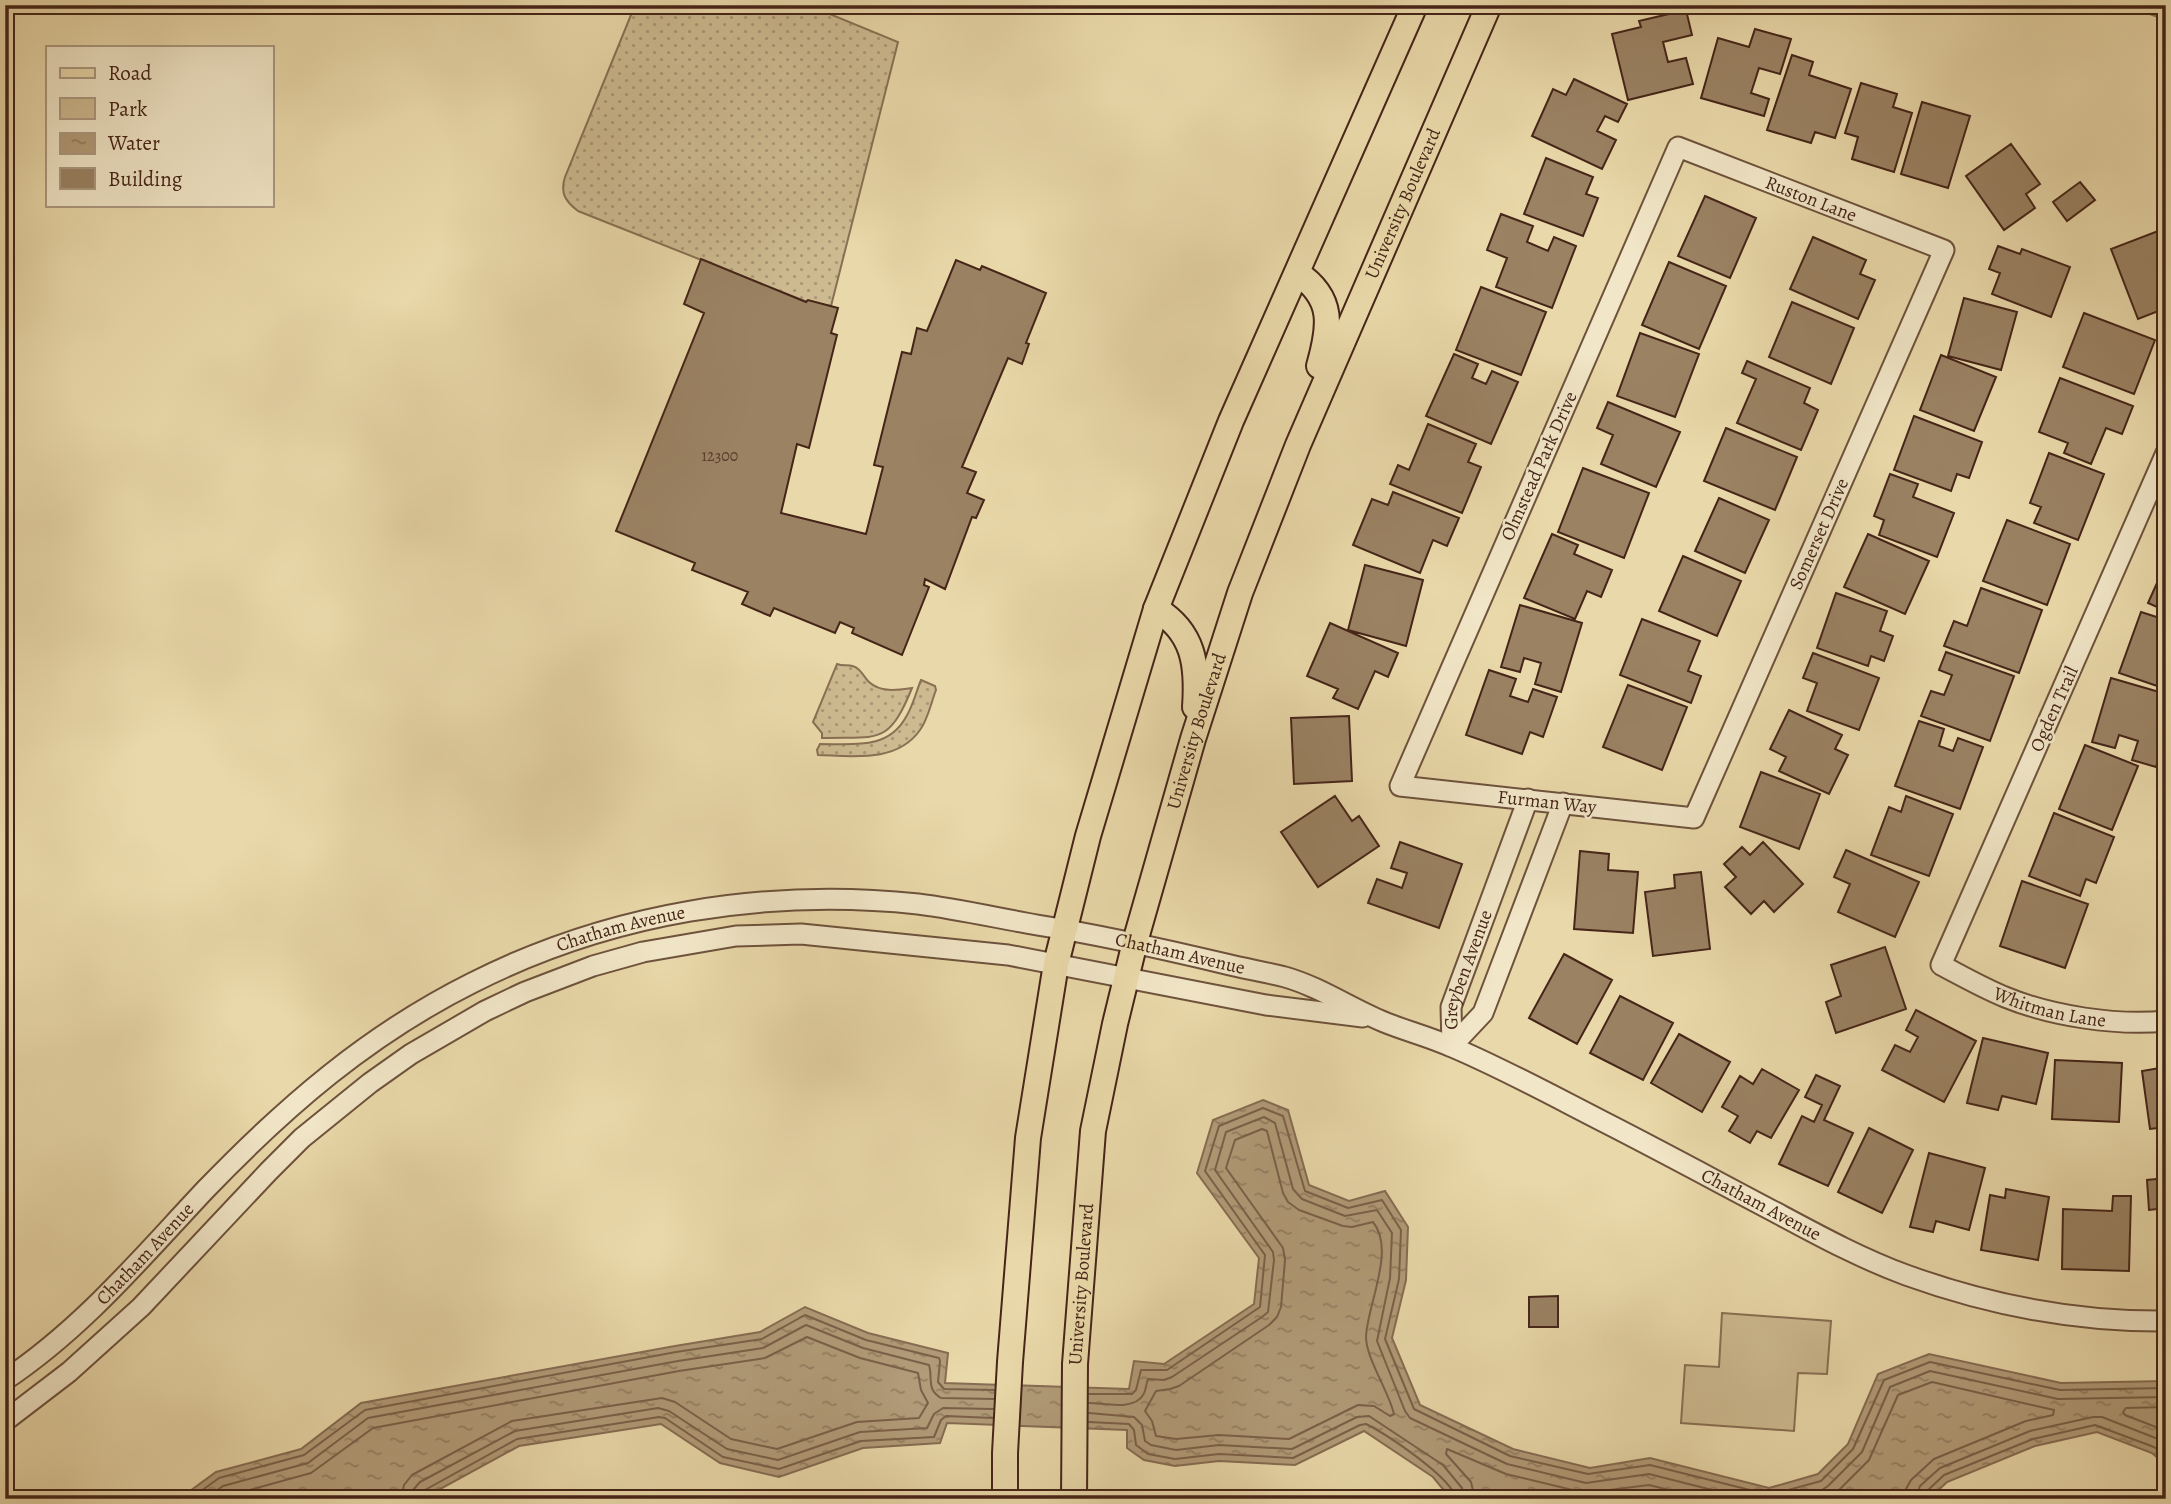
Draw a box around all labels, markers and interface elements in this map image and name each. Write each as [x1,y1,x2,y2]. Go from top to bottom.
legend [46,46,273,206]
text: Road [108,59,152,87]
text: Park [108,95,148,123]
street label: University Boulevard [1359,123,1447,283]
text: Water [107,129,160,157]
text: Building [108,165,183,193]
street label: Ruston Lane [1761,170,1861,228]
street label: Olmstead Park Drive [1494,387,1584,545]
house number: 12300 [702,445,738,467]
street label: Somerset Drive [1783,474,1855,594]
street label: University Boulevard [1161,649,1233,812]
street label: Ogden Trail [2024,662,2085,756]
street label: Furman Way [1496,784,1598,820]
street label: Chatham Avenue [553,899,687,958]
street label: Greyben Avenue [1438,906,1499,1030]
street label: Chatham Avenue [1113,926,1247,981]
street label: Whitman Lane [1988,980,2107,1034]
street label: Chatham Avenue [1697,1162,1826,1247]
street label: Chatham Avenue [90,1197,200,1311]
street label: University Boulevard [1062,1202,1100,1366]

